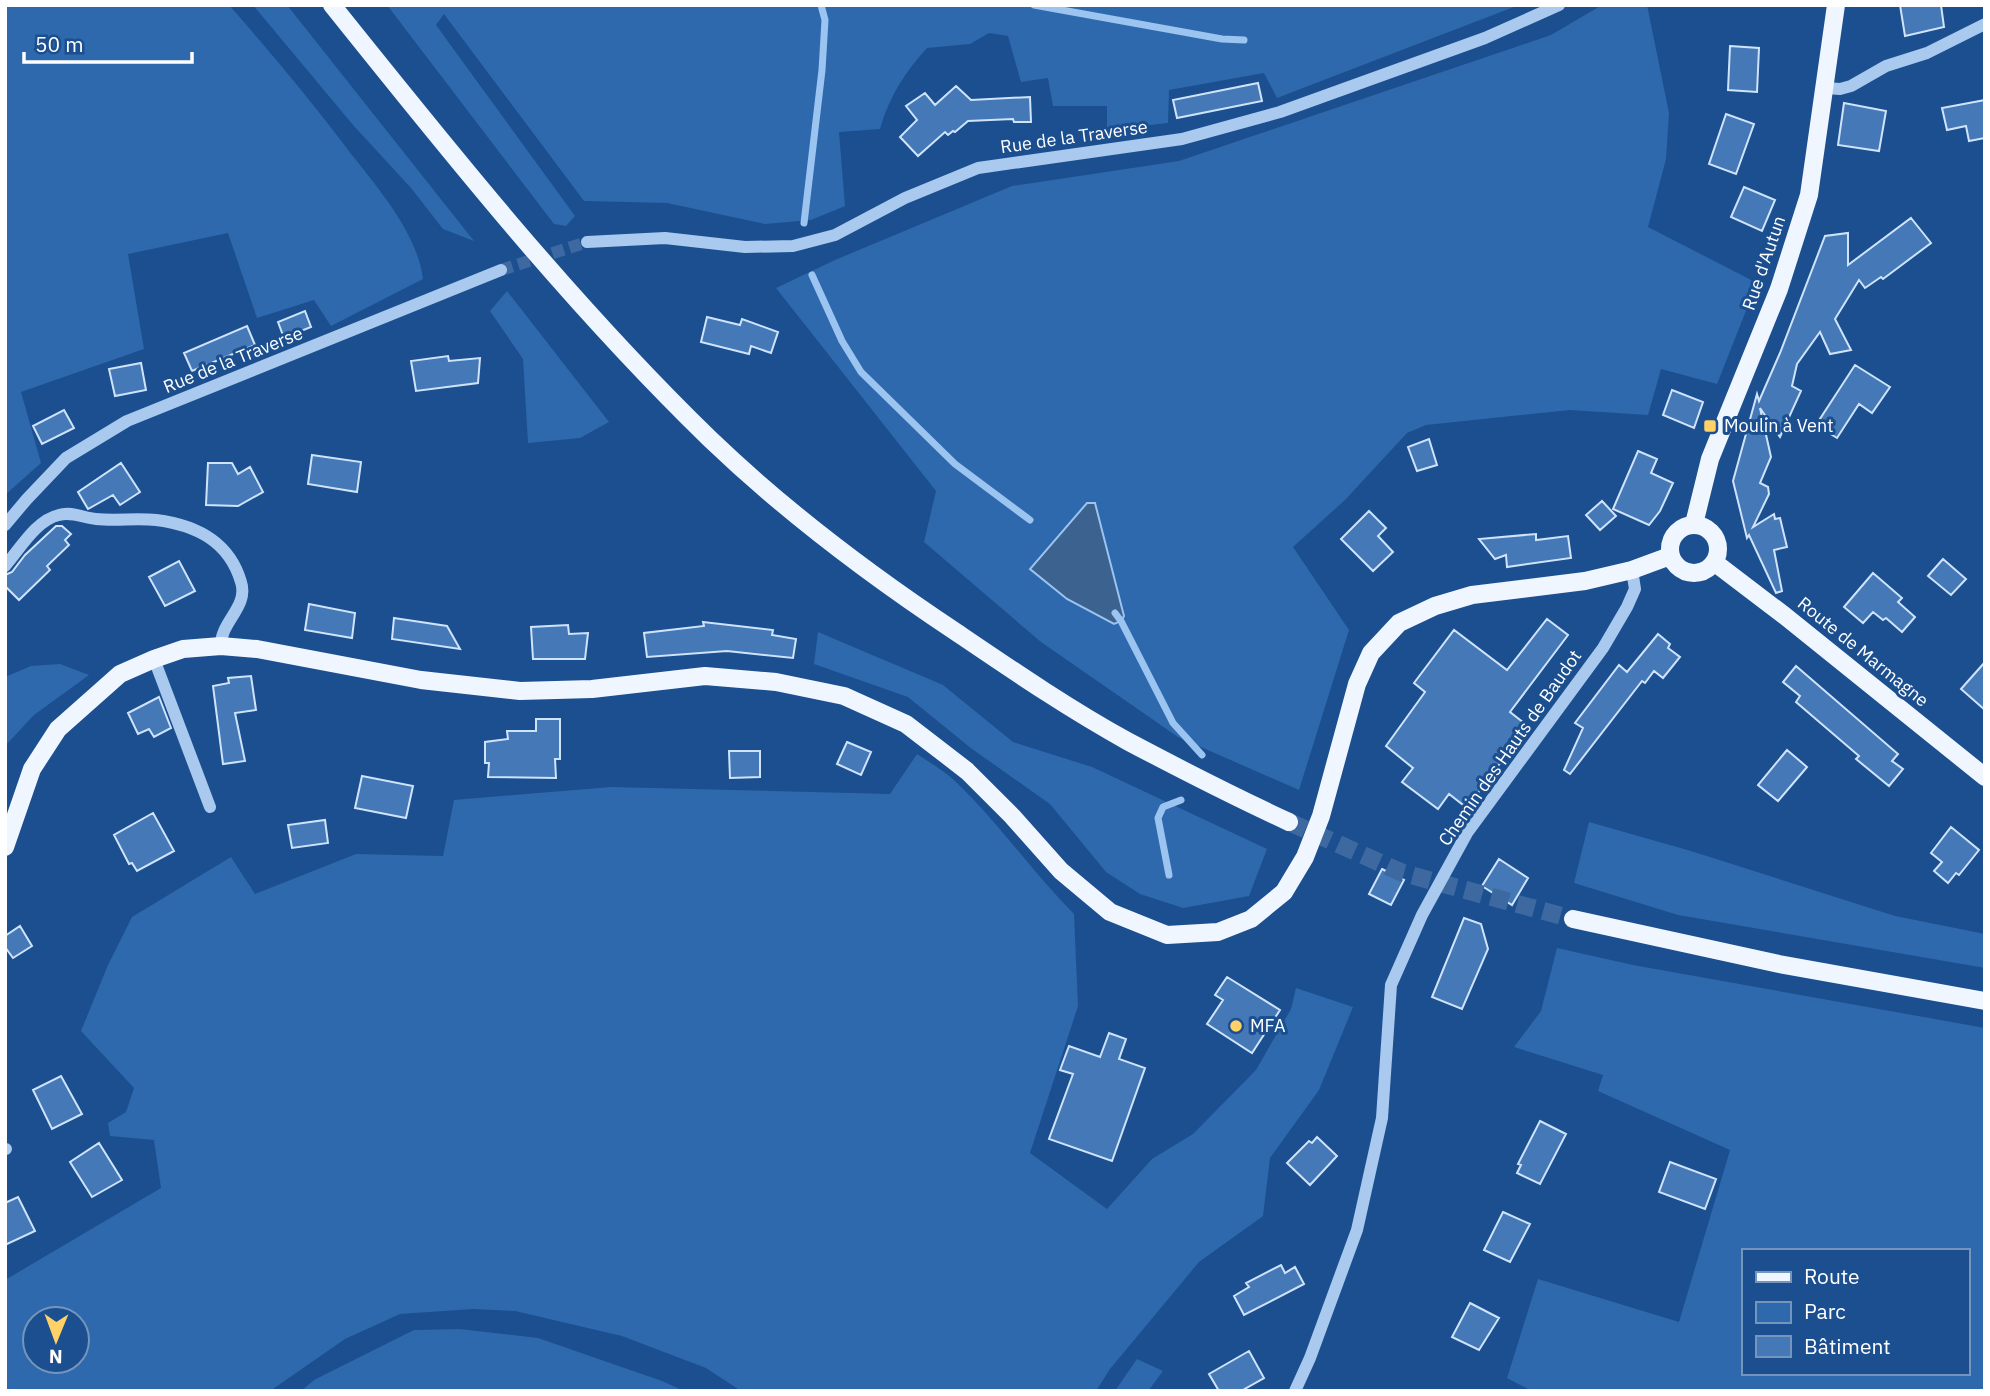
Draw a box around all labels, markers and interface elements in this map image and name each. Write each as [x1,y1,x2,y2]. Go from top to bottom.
scale bar [24,21,192,65]
text: 50 m [35,30,84,58]
street label: Rue de la Traverse [999,115,1149,158]
street label: Rue d'Autun [1737,213,1790,313]
street label: Rue de la Traverse [160,321,306,398]
place label: Moulin à Vent [1724,414,1834,437]
marker: Moulin à Vent [1702,418,1718,434]
street label: Route de Marmagne [1793,592,1934,712]
street label: Chemin des Hauts de Baudot [1433,645,1586,850]
place label: MFA [1250,1014,1286,1037]
marker: MFA [1228,1018,1244,1034]
legend [1742,1249,1969,1375]
text: Route [1804,1262,1860,1290]
text: Parc [1804,1297,1846,1325]
north arrow [21,1305,91,1375]
text: Bâtiment [1804,1332,1891,1360]
text: N [49,1345,63,1369]

